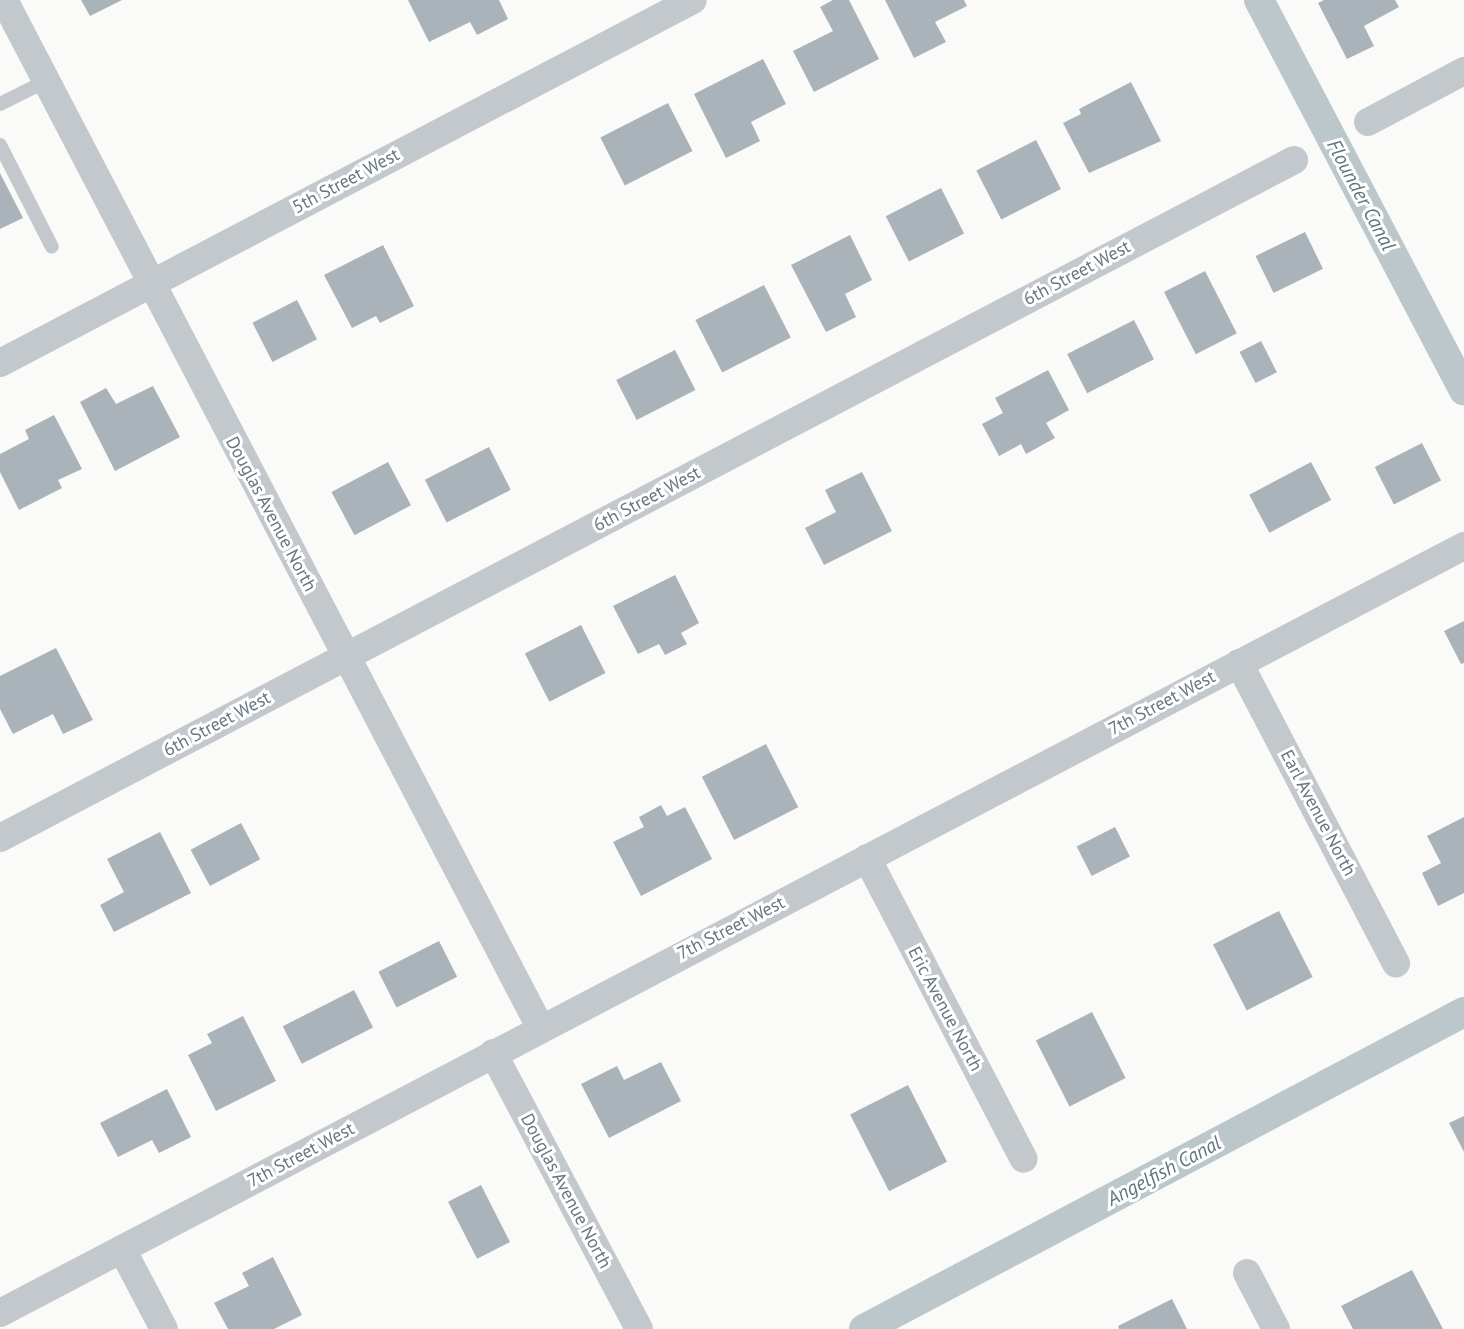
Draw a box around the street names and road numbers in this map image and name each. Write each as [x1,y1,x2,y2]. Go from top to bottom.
street label: 5th Street West [289,144,403,218]
street label: 6th Street West [1020,236,1134,310]
street label: Douglas Avenue North [221,433,321,595]
street label: 6th Street West [590,462,704,536]
street label: 7th Street West [1105,666,1219,740]
street label: 6th Street West [160,687,274,761]
street label: Earl Avenue North [1276,746,1360,880]
street label: 7th Street West [674,892,788,964]
street label: Eric Avenue North [903,943,987,1075]
street label: Douglas Avenue North [516,1110,616,1272]
street label: 7th Street West [244,1118,358,1192]

